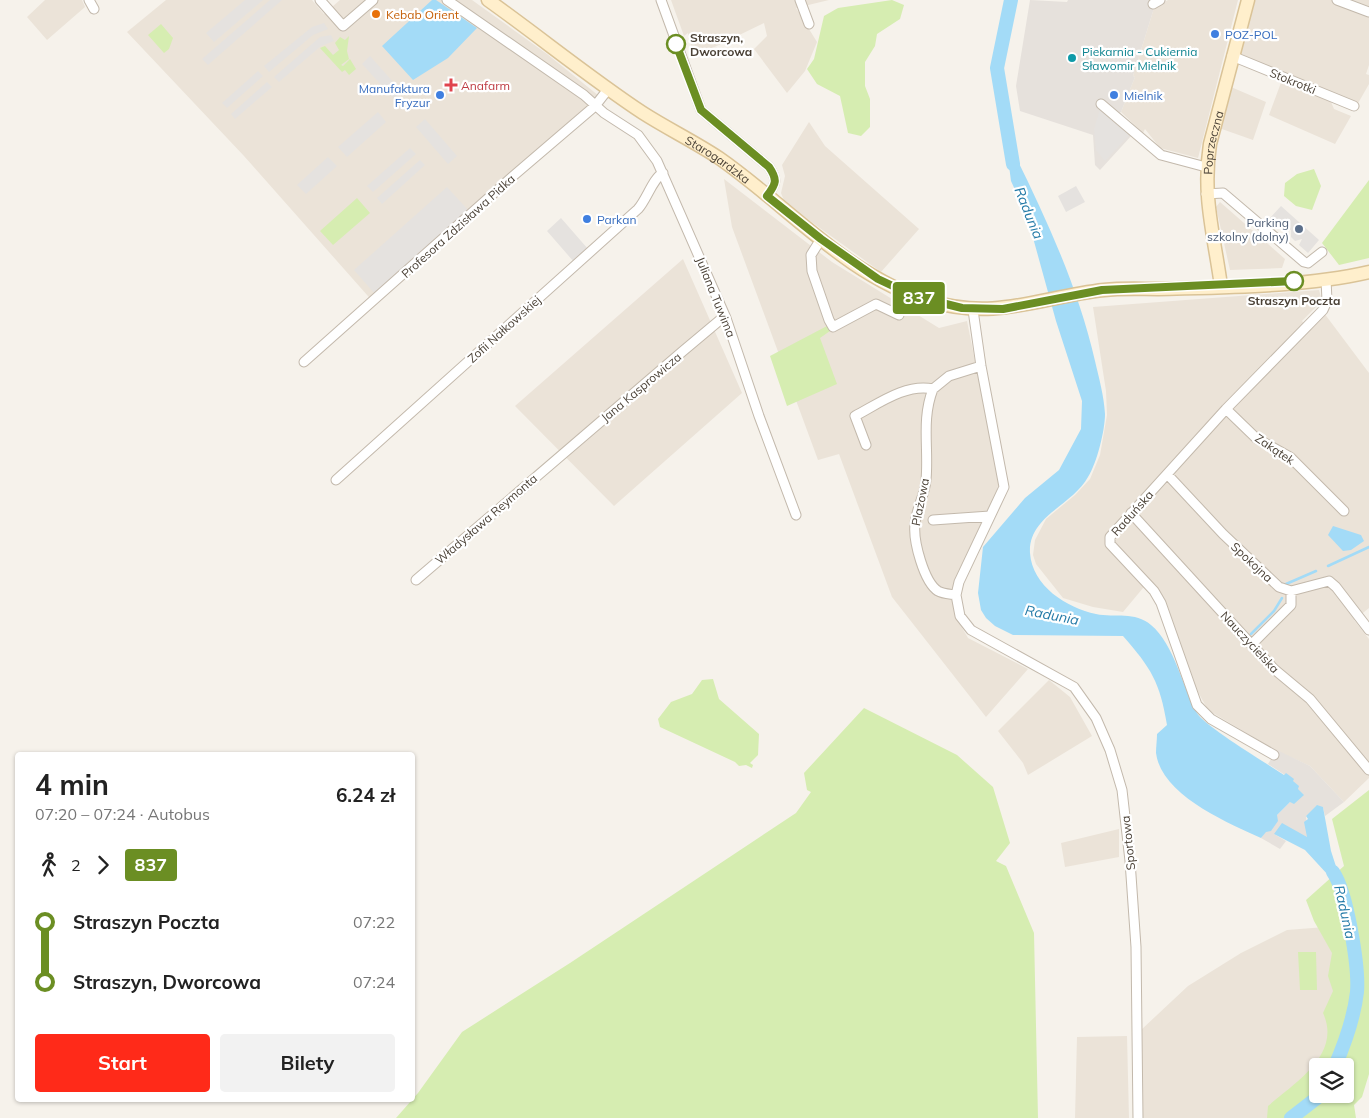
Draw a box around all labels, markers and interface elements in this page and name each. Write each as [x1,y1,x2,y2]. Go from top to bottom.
place label: Kebab Orient [386,7,459,22]
marker: Kebab Orient [370,8,382,20]
place label: POZ-POL [1225,27,1278,42]
marker: POZ-POL [1209,28,1221,40]
place label: Straszyn, Dworcowa [690,30,752,59]
marker: Straszyn, Dworcowa [666,34,686,54]
place label: Piekarnia - Cukiernia Sławomir Mielnik [1082,44,1197,73]
marker: Piekarnia - Cukiernia Sławomir Mielnik [1066,52,1078,64]
street label: Stokrotki [1268,65,1319,97]
place label: Anafarm [461,78,510,93]
marker: Anafarm [445,79,457,91]
place label: Manufaktura Fryzur [359,81,431,110]
place label: Mielnik [1124,88,1163,103]
marker: Manufaktura Fryzur [434,89,446,101]
marker: Mielnik [1108,89,1120,101]
street label: Poprzeczna [1200,109,1226,175]
street label: Starogardzka [683,132,754,186]
street label: Profesora Zdzisława Pidka [398,171,518,281]
water label: Radunia [1010,184,1048,242]
place label: Parkan [597,212,636,227]
marker: Parkan [581,213,593,225]
place label: Parking szkolny (dolny) [1207,215,1289,244]
marker: Parking szkolny (dolny) [1293,223,1305,235]
street label: Juliana Tuwima [693,255,739,339]
marker: Straszyn Poczta [1284,271,1304,291]
line badge: 837 [890,282,948,314]
text: 837 [903,286,935,309]
street label: Zofii Nałkowskiej [464,292,544,366]
place label: Straszyn Poczta [1248,293,1340,308]
street label: Jana Kasprowicza [598,349,684,425]
street label: Zakątek [1252,430,1298,468]
street label: Władysława Reymonta [432,471,540,567]
street label: Plażowa [908,477,932,527]
street label: Raduńska [1108,487,1156,539]
street label: Spokojna [1228,539,1276,585]
water label: Radunia [1024,601,1080,629]
street label: Nauczycielska [1218,608,1282,676]
text: 4 min [35,767,109,802]
text: 6.24 zł [336,783,395,807]
text: 07:20 – 07:24 · Autobus [35,804,210,824]
street label: Sportowa [1118,815,1138,871]
icon: walk [35,851,63,879]
icon: forward [89,851,117,879]
text: 837 [135,853,167,876]
text: 2 [71,855,81,875]
water label: Radunia [1330,883,1360,941]
text: Straszyn Poczta [73,910,220,934]
text: 07:22 [353,912,395,932]
text: Straszyn, Dworcowa [73,970,261,994]
text: 07:24 [353,972,395,992]
button: Start [35,1034,210,1092]
button: Bilety [220,1034,395,1092]
map controls [1309,1058,1354,1103]
button: layers [1309,1058,1354,1103]

